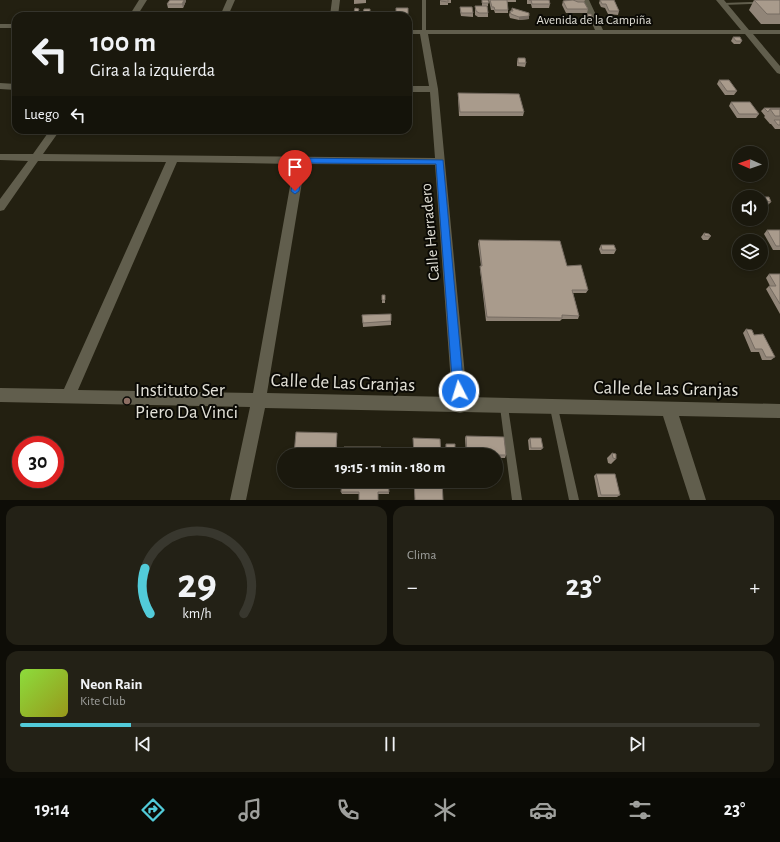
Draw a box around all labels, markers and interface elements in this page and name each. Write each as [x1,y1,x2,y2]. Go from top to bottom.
street label: Avenida de la Campiña [536,14,652,27]
icon: left [24,28,76,80]
text: 100 m [90,29,156,57]
text: Gira a la izquierda [90,62,215,80]
icon: left [67,104,89,126]
text: Luego [24,107,59,122]
north arrow [732,146,768,182]
map controls [732,146,768,270]
pin [278,150,312,191]
icon: arrive [284,156,306,178]
street label: Calle Herradero [418,182,442,281]
button: sound [732,190,768,226]
button: layers [732,234,768,270]
position arrow [438,370,480,412]
street label: Calle de Las Granjas [270,371,416,395]
street label: Calle de Las Granjas [593,378,739,400]
place label: Instituto Ser Piero Da Vinci [135,381,238,422]
marker: Instituto Ser Piero Da Vinci [122,396,132,406]
speed limit sign: 30 [12,436,64,488]
text: 19:15 · 1 min · 180 m [335,460,445,475]
text: Clima [407,549,437,562]
text: 29 [177,563,216,604]
text: 23° [566,571,601,601]
text: − [407,576,418,598]
text: + [749,576,760,598]
text: km/h [182,606,211,620]
text: Neon Rain [80,677,142,692]
text: Kite Club [80,695,126,708]
icon: previous [132,733,154,755]
icon: pause [379,733,401,755]
icon: next [626,733,648,755]
icon: directions [139,796,167,824]
icon: music [236,796,264,824]
icon: phone [334,796,362,824]
icon: climate [431,796,459,824]
icon: car [529,796,557,824]
icon: filters [626,796,654,824]
text: 19:14 [35,801,70,819]
text: 23° [724,801,745,819]

